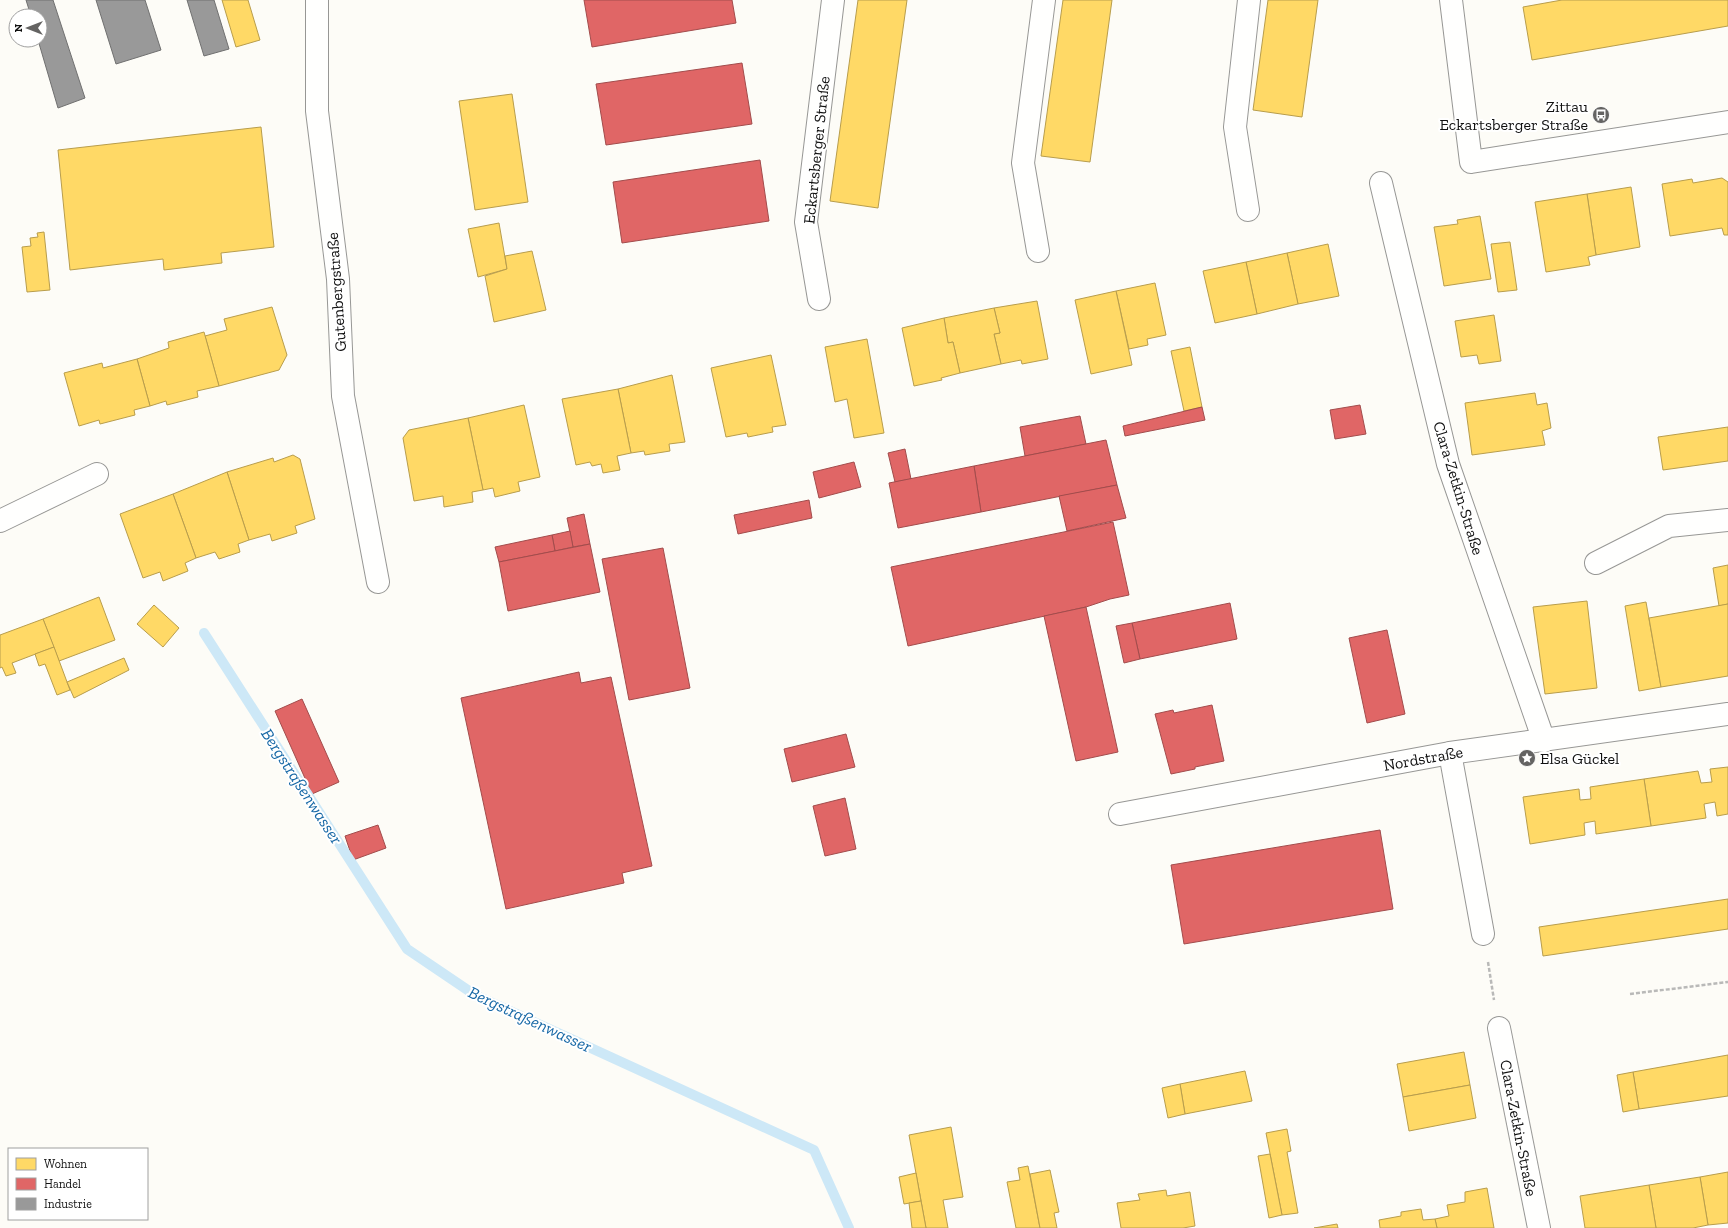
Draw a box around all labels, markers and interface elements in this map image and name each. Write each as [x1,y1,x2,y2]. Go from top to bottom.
north arrow [8,8,48,48]
text: N [12,23,25,32]
street label: Eckartsberger Straße [799,75,834,225]
place label: Zittau Eckartsberger Straße [1439,97,1588,134]
bus stop icon: Zittau Eckartsberger Straße [1591,105,1611,125]
street label: Gutenbergstraße [323,232,350,352]
street label: Clara-Zetkin-Straße [1429,419,1488,557]
water label: Bergstraßenwasser [257,725,347,848]
street label: Nordstraße [1382,742,1464,775]
place icon: Elsa Gückel [1517,748,1537,768]
place label: Elsa Gückel [1540,749,1619,768]
water label: Bergstraßenwasser [465,982,595,1056]
street label: Clara-Zetkin-Straße [1496,1058,1541,1198]
legend [8,1148,148,1220]
text: Wohnen [44,1157,87,1171]
text: Handel [44,1177,81,1191]
text: Industrie [44,1197,92,1211]

